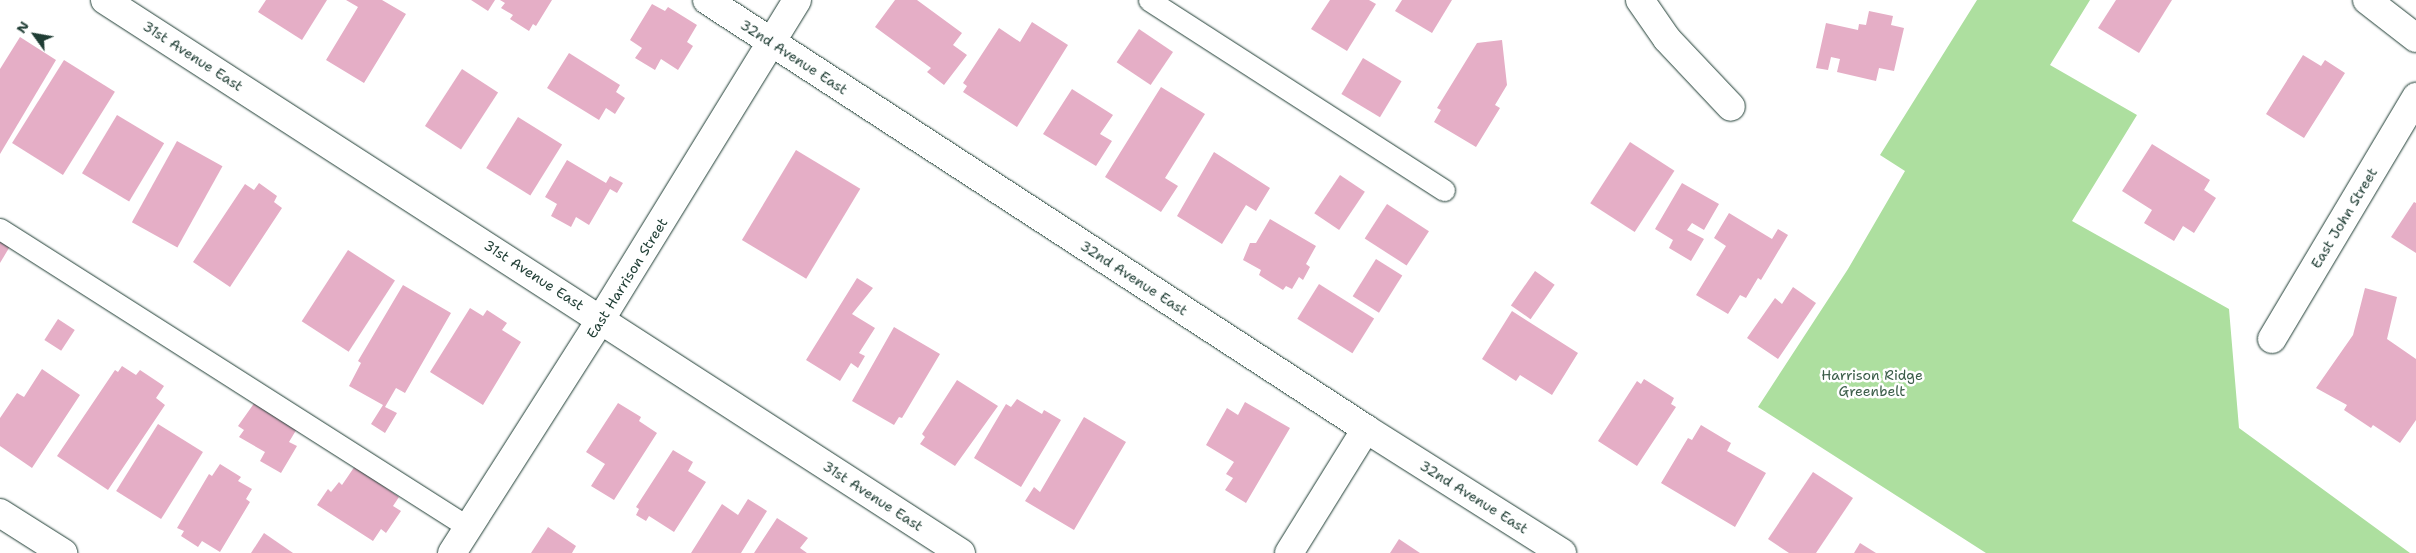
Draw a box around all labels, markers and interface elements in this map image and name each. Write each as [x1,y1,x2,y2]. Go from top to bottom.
north arrow [10,10,60,60]
street label: 32nd Avenue East [737,16,851,98]
street label: 31st Avenue East [140,17,246,95]
text: N [12,18,33,37]
street label: East John Street [2307,165,2381,271]
street label: East Harrison Street [583,215,671,341]
street label: 31st Avenue East [481,236,587,314]
street label: 32nd Avenue East [1077,237,1191,319]
park label: Harrison Ridge Greenbelt [1821,367,1923,400]
street label: 31st Avenue East [820,457,926,535]
street label: 32nd Avenue East [1417,457,1531,537]

